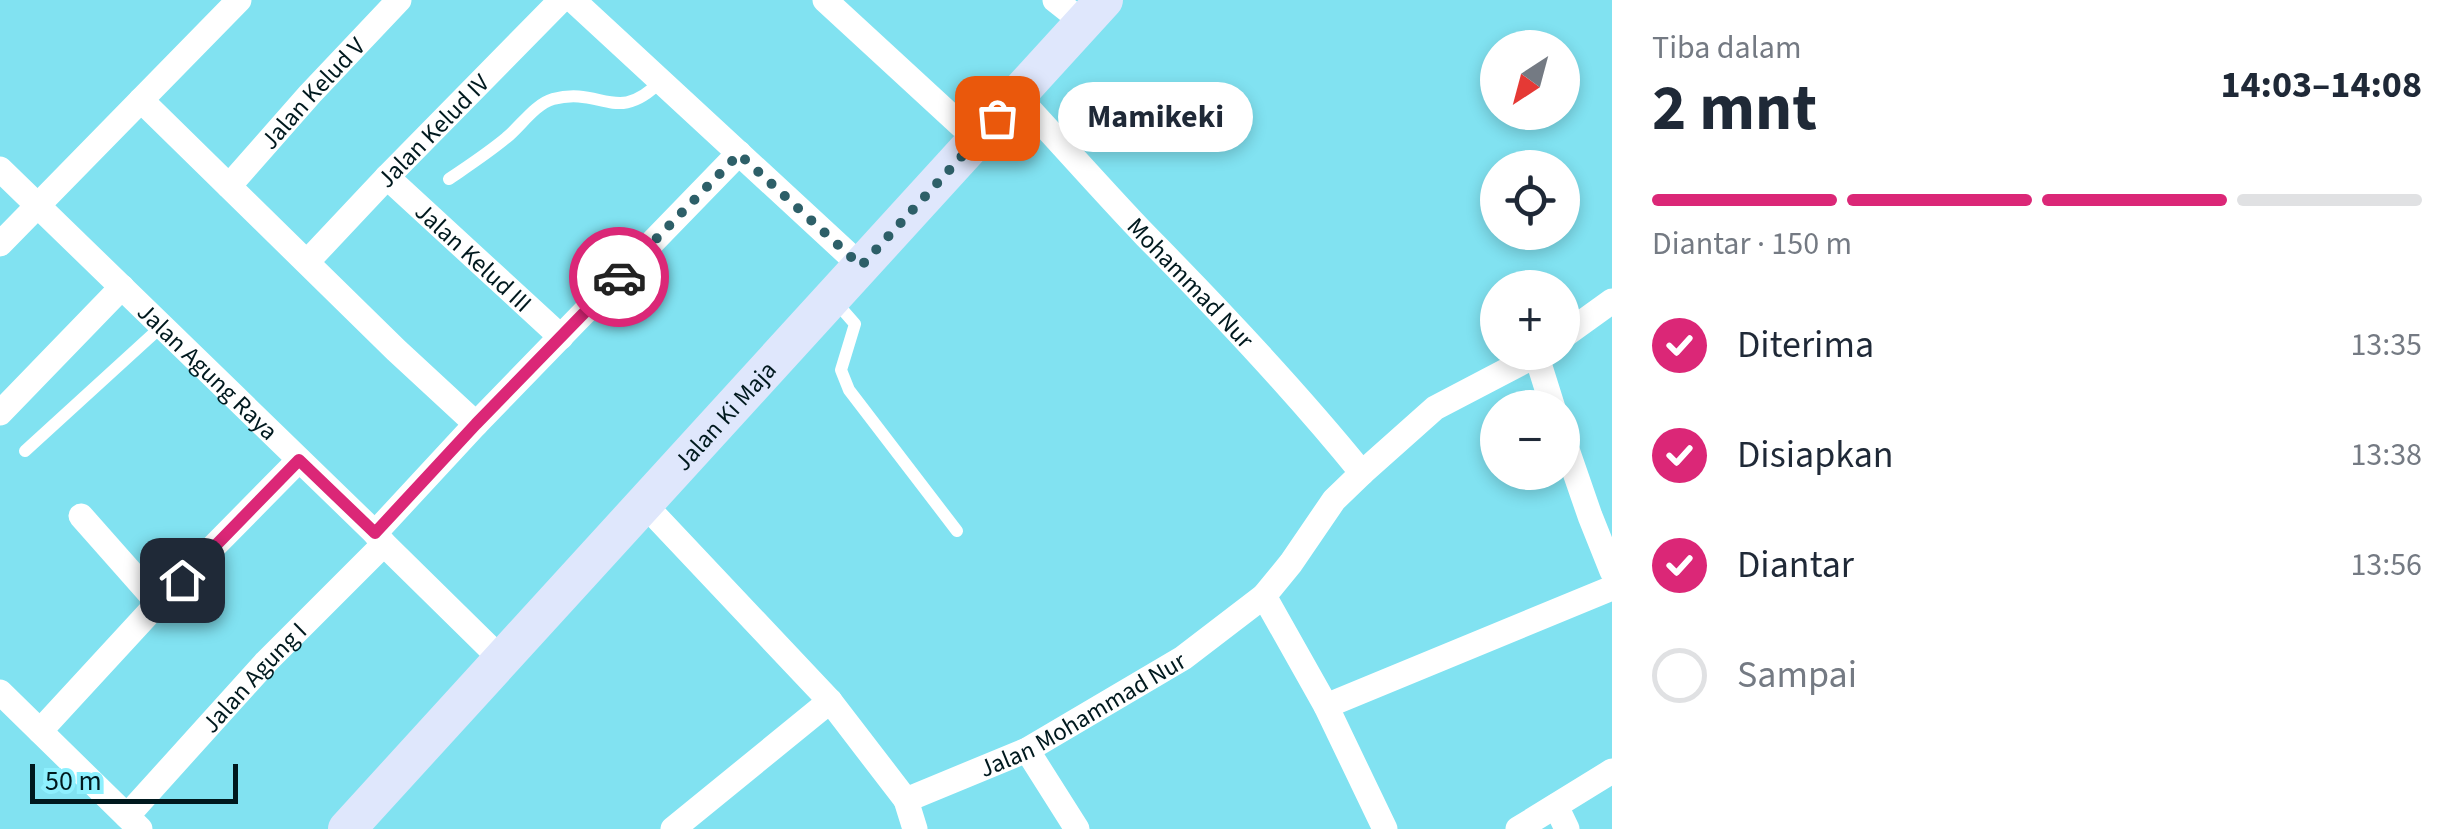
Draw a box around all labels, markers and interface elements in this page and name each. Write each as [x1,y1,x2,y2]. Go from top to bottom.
text: Tiba dalam [1652,25,1802,71]
street label: Jalan Kelud V [252,29,374,158]
north arrow [1480,30,1580,130]
map controls [1480,30,1580,490]
text: 14:03–14:08 [2220,58,2422,112]
text: 2 mnt [1652,62,1817,155]
street label: Jalan Kelud IV [369,66,498,196]
pin [955,76,1040,161]
callout: Mamikeki [1057,83,1252,153]
icon: bag [970,91,1025,146]
text: Mamikeki [1087,94,1224,140]
button: locate [1480,150,1580,250]
street label: Jalan Kelud III [407,194,540,321]
street label: Mohammad Nur [1118,210,1262,357]
text: Diantar · 150 m [1652,221,1852,267]
courier [569,227,669,327]
icon: car [592,250,647,305]
button: + [1480,270,1580,370]
street label: Jalan Agung Raya [129,295,286,449]
icon: check [1652,318,1707,373]
text: Diterima [1737,318,1874,372]
text: 13:35 [2350,322,2422,368]
street label: Jalan Ki Maja [666,353,785,479]
button: − [1480,390,1580,490]
icon: check [1652,428,1707,483]
text: Disiapkan [1737,428,1894,482]
text: 13:38 [2350,432,2422,478]
pin [140,538,225,623]
icon: check [1652,538,1707,593]
text: Diantar [1737,538,1854,592]
text: 13:56 [2350,542,2422,588]
icon: home [155,553,210,608]
street label: Jalan Agung I [193,614,315,741]
street label: Jalan Mohammad Nur [974,643,1193,787]
text: Sampai [1737,648,1857,702]
scale bar [30,759,238,804]
text: 50 m [45,761,102,801]

